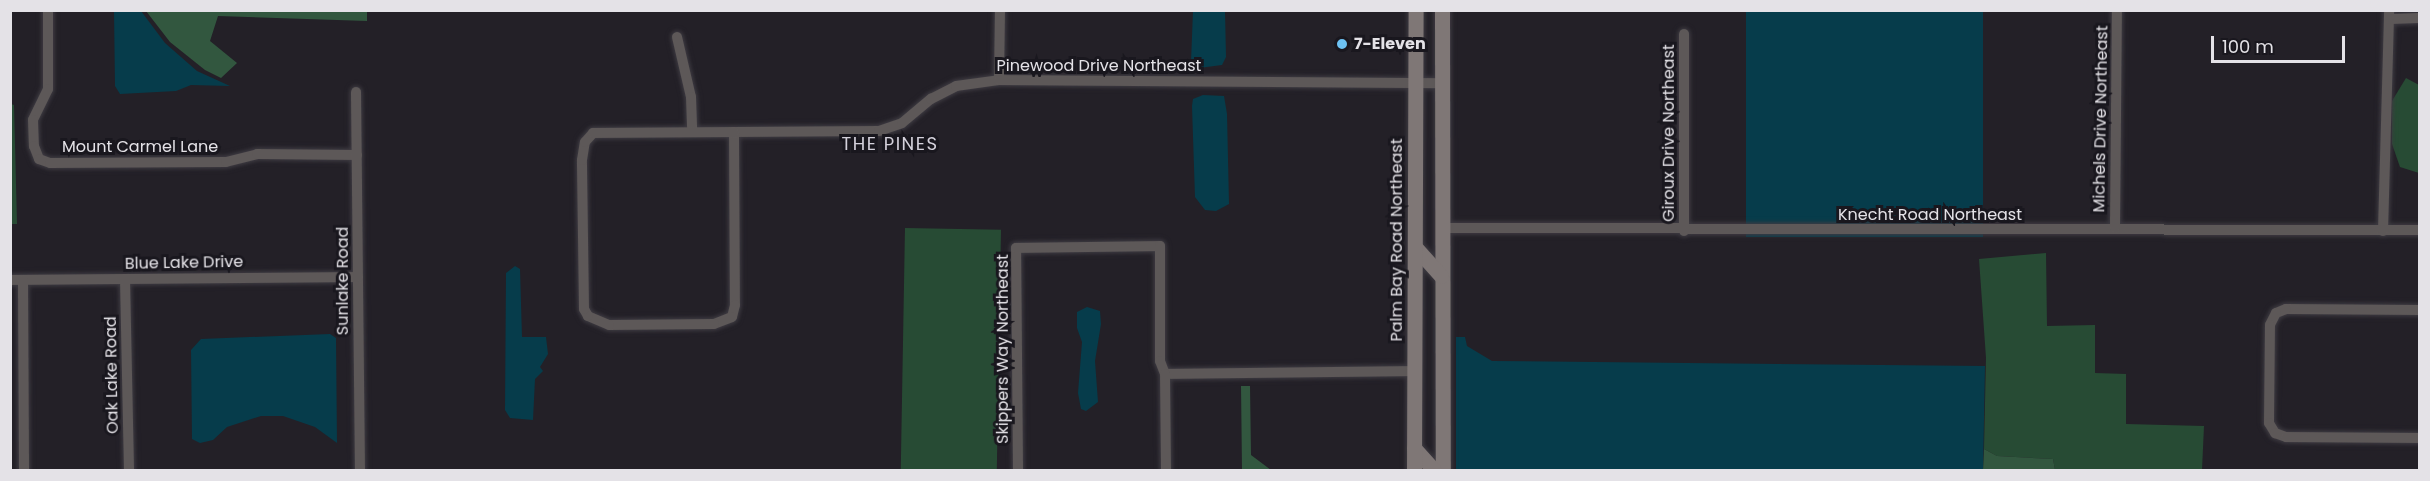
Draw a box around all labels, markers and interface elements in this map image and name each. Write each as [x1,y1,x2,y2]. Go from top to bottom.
scale bar [2214,24,2348,62]
street label: Michels Drive Northeast [2090,25,2112,213]
place label: 7-Eleven [1354,34,1426,54]
text: 100 m [2222,34,2274,59]
marker: 7-Eleven [1335,37,1349,51]
street label: Giroux Drive Northeast [1659,44,1679,222]
street label: Pinewood Drive Northeast [997,56,1201,76]
district label: THE PINES [841,133,939,155]
street label: Mount Carmel Lane [62,137,218,157]
street label: Palm Bay Road Northeast [1387,139,1407,341]
street label: Knecht Road Northeast [1838,205,2022,225]
street label: Sunlake Road [333,227,353,335]
street label: Blue Lake Drive [125,252,243,274]
street label: Skippers Way Northeast [993,254,1013,444]
street label: Oak Lake Road [101,316,123,434]

